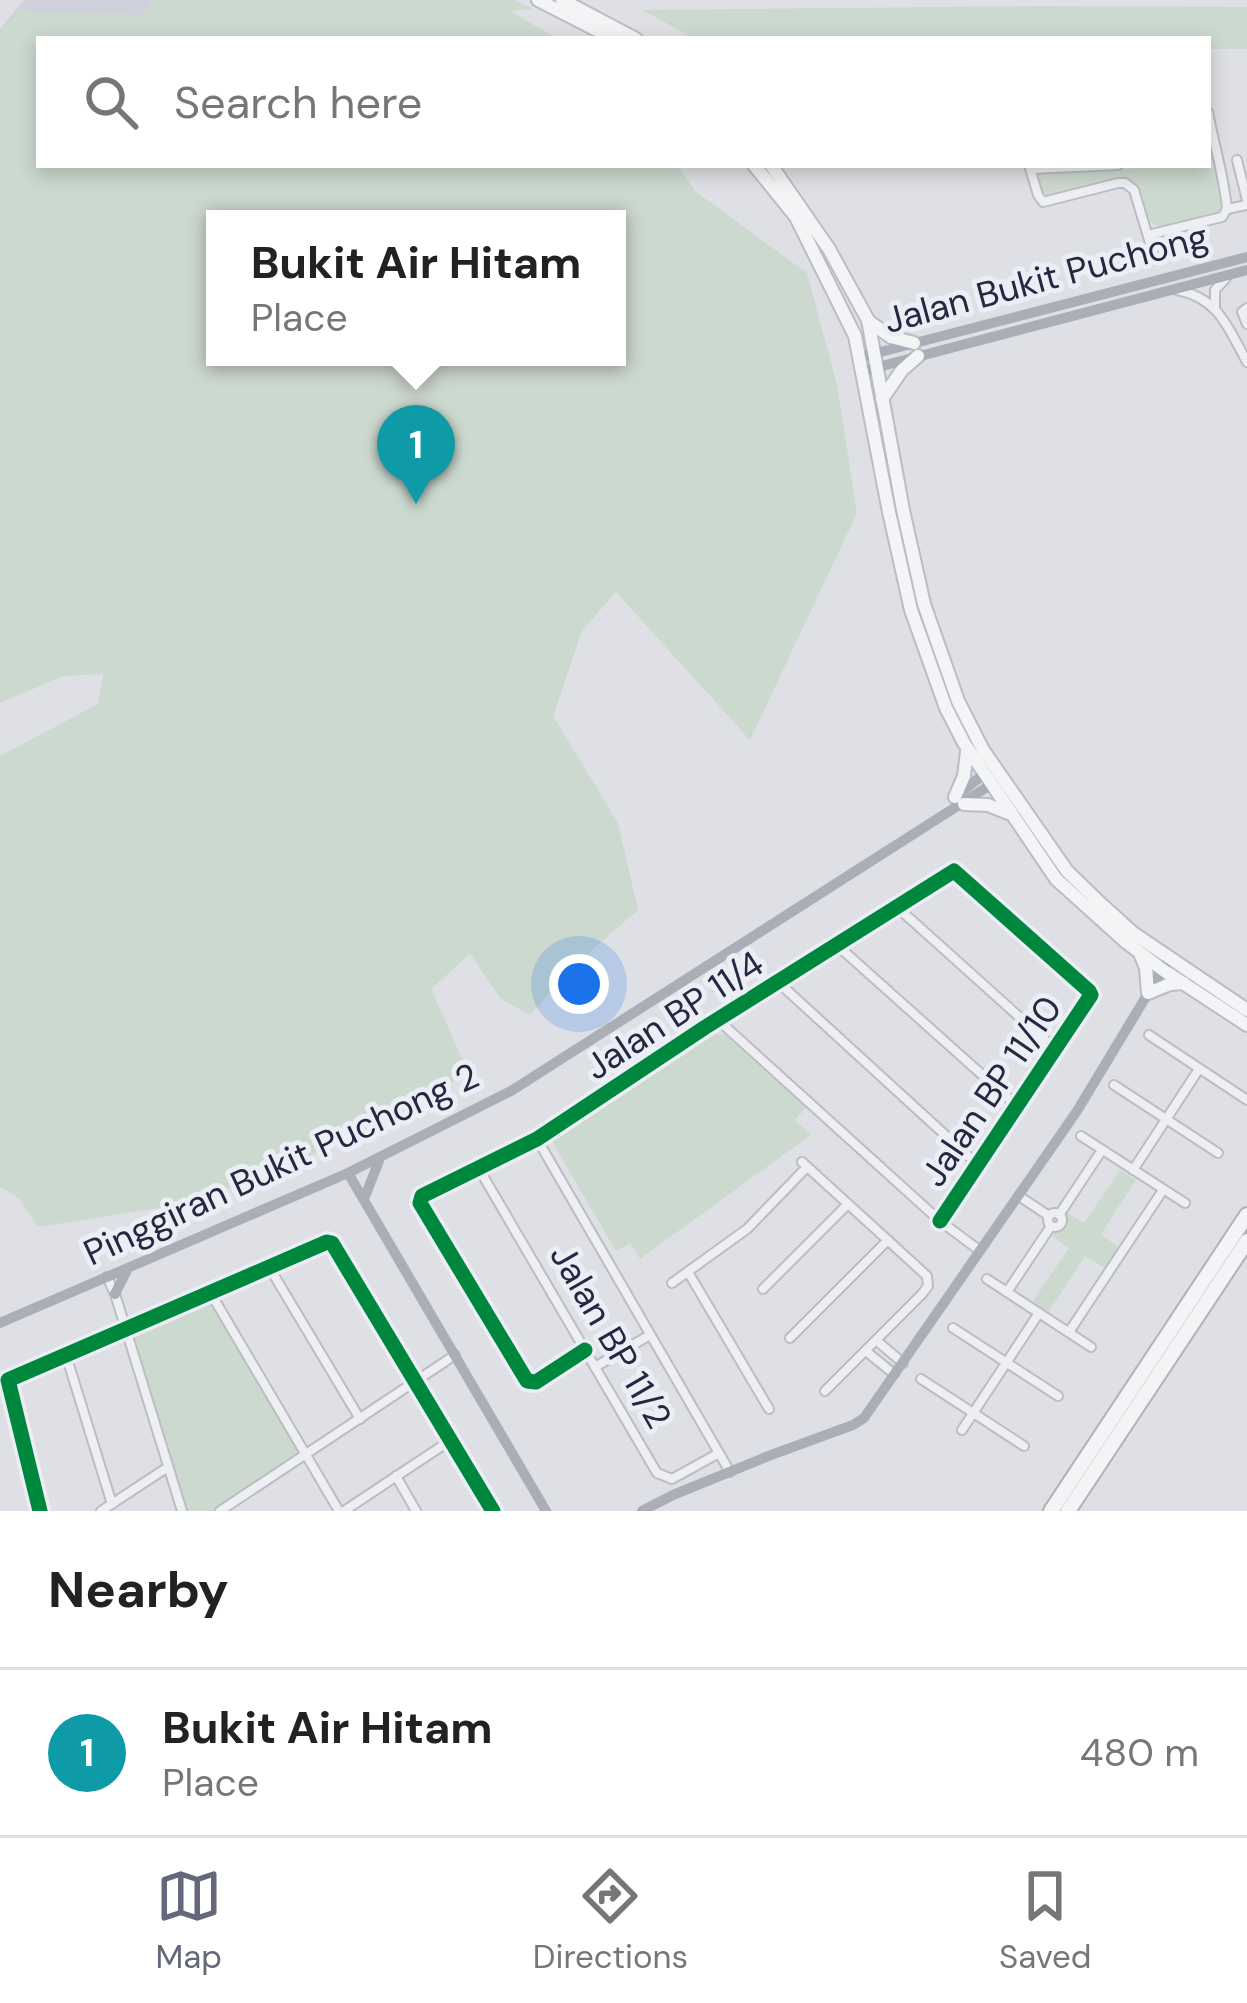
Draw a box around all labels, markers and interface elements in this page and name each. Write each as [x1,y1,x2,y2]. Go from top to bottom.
search box [36,36,1211,168]
icon: search [78,69,144,135]
text: Search here [174,73,422,132]
popup [206,210,626,366]
street label: Jalan Bukit Puchong [879,212,1213,344]
text: Bukit Air Hitam [251,233,581,292]
text: Place [251,292,348,343]
pin: 1 [377,405,455,504]
street label: Jalan BP 11/4 [576,940,772,1090]
your location [549,954,609,1014]
street label: Jalan BP 11/10 [910,987,1072,1195]
street label: Pinggiran Bukit Puchong 2 [76,1052,486,1276]
street label: Jalan BP 11/2 [539,1236,683,1436]
text: Nearby [48,1556,229,1623]
text: Bukit Air Hitam [162,1698,493,1757]
text: 1 [80,1727,94,1778]
text: 480 m [1080,1727,1199,1778]
text: Place [162,1757,259,1808]
tab: Map [155,1863,222,1978]
tab: Directions [533,1863,688,1978]
tab: Saved [999,1863,1092,1978]

